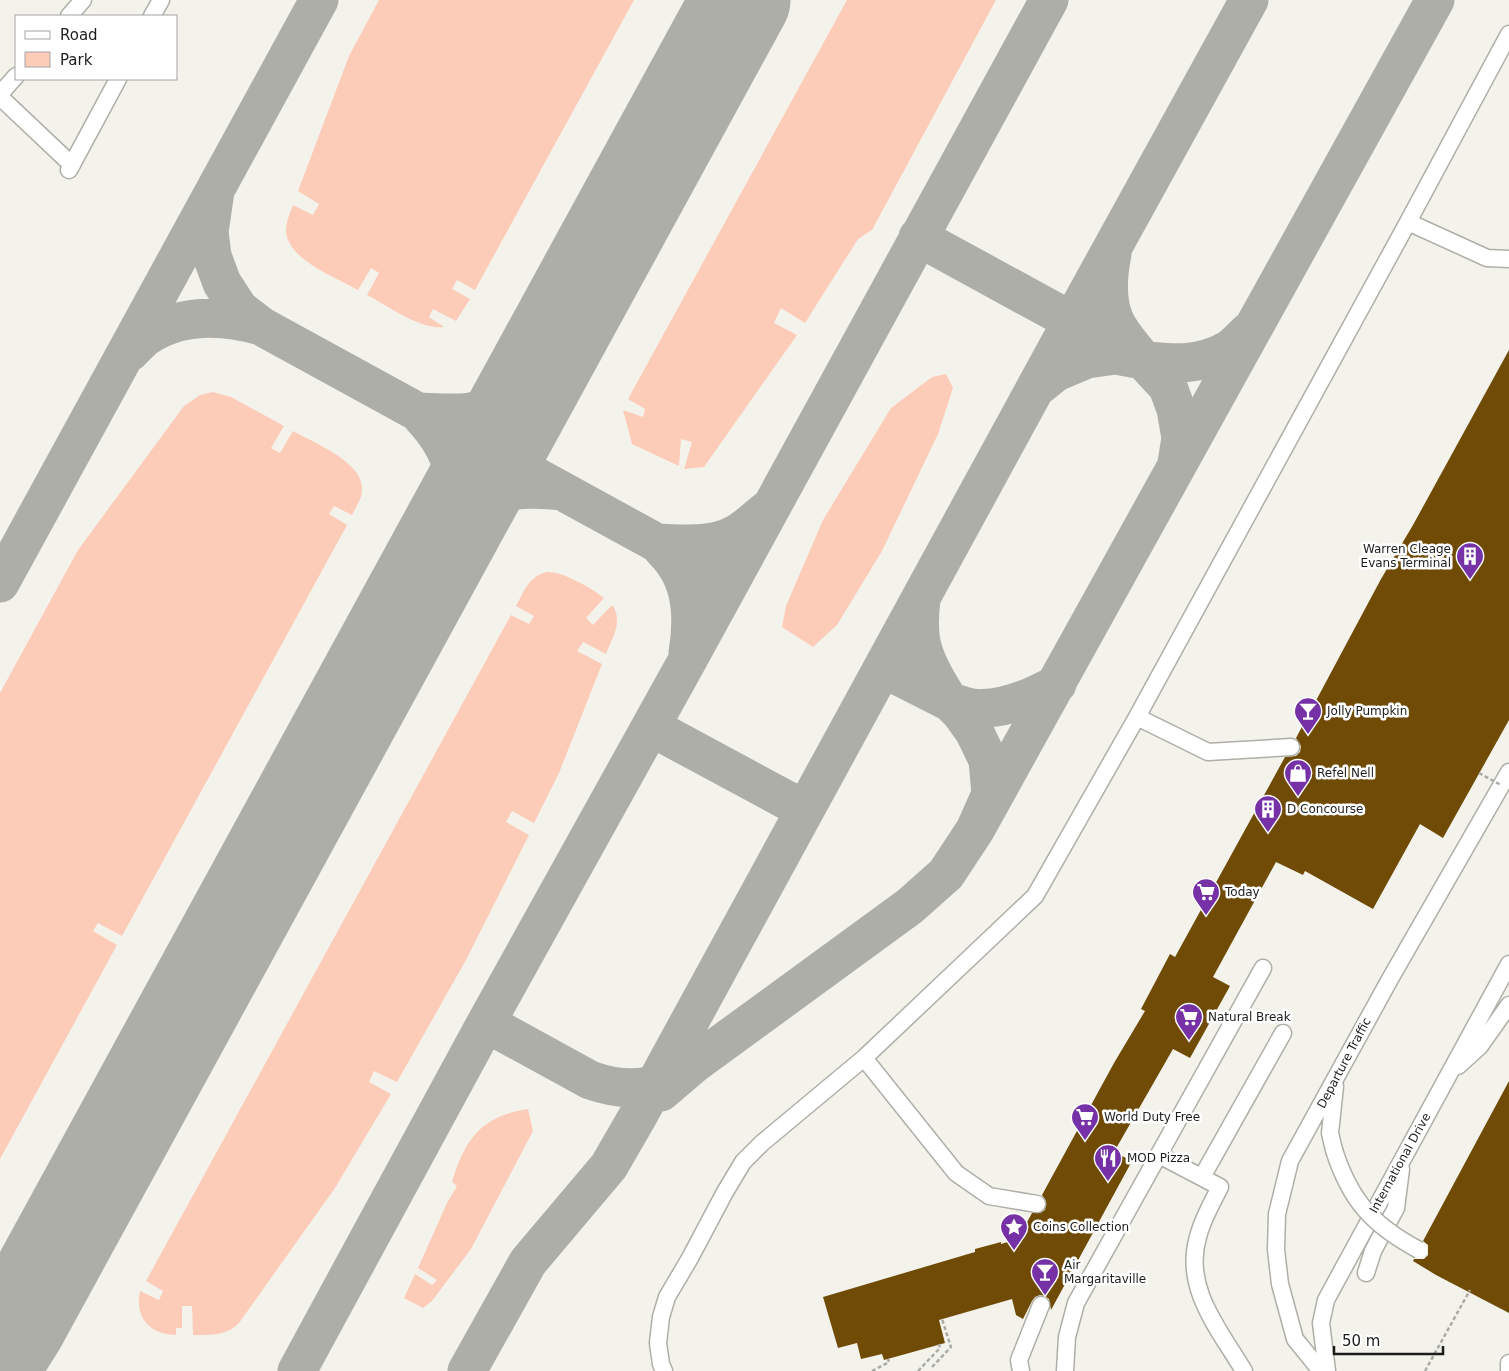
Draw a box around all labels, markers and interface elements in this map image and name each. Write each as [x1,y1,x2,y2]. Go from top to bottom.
legend [15,15,178,80]
text: Road [60,26,98,44]
text: Park [60,51,93,69]
building icon: Warren Cleage Evans Terminal [1455,541,1485,580]
place label: Warren Cleage Evans Terminal [1361,542,1451,570]
bar icon: Jolly Pumpkin [1293,696,1323,735]
place label: Jolly Pumpkin [1326,704,1407,718]
shop icon: Refel Nell [1283,758,1313,797]
place label: Refel Nell [1317,766,1374,780]
building icon: D Concourse [1253,794,1283,833]
place label: D Concourse [1287,802,1364,816]
supermarket icon: Today [1191,877,1221,916]
place label: Today [1224,885,1260,899]
supermarket icon: Natural Break [1174,1002,1204,1041]
place label: Natural Break [1208,1010,1291,1024]
street label: Departure Traffic [1314,1015,1374,1111]
supermarket icon: World Duty Free [1070,1102,1100,1141]
place label: World Duty Free [1104,1110,1200,1124]
street label: International Drive [1367,1110,1433,1216]
restaurant icon: MOD Pizza [1093,1143,1123,1182]
place label: MOD Pizza [1127,1151,1190,1165]
place icon: Coins Collection [999,1212,1029,1251]
place label: Coins Collection [1033,1220,1129,1234]
bar icon: Air Margaritaville [1030,1257,1060,1296]
place label: Air Margaritaville [1064,1258,1146,1286]
scale bar [1334,1324,1443,1356]
text: 50 m [1342,1332,1380,1350]

